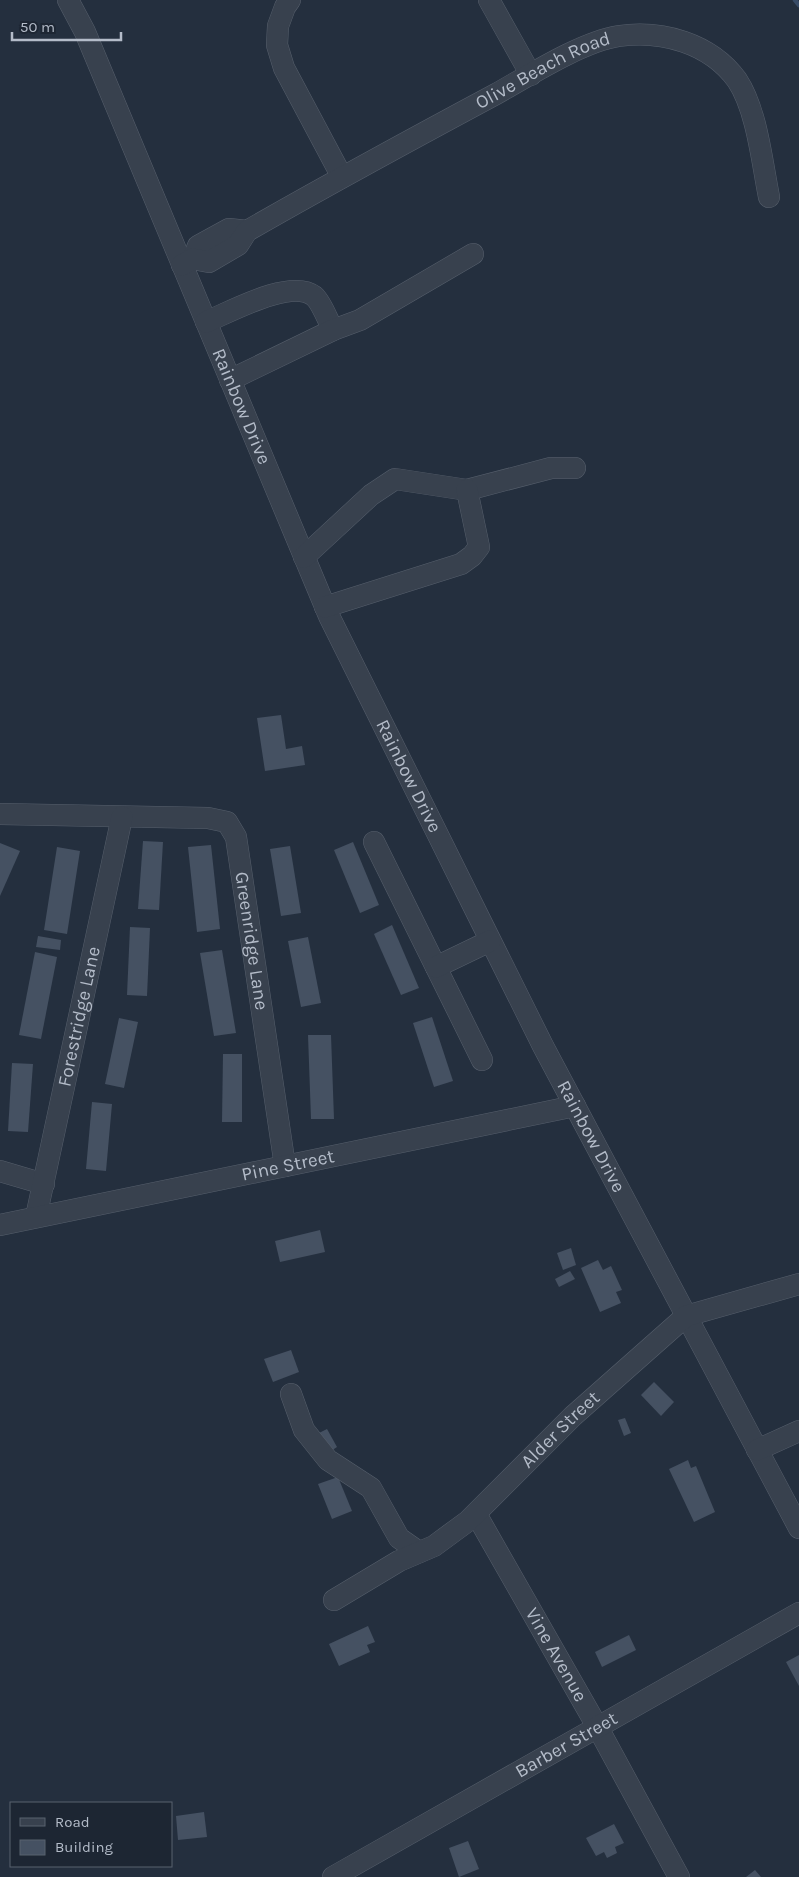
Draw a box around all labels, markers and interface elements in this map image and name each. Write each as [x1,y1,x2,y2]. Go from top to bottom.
scale bar [12,10,121,42]
text: 50 m [20,18,55,36]
street label: Olive Beach Road [472,27,613,114]
street label: Rainbow Drive [207,345,275,468]
street label: Rainbow Drive [371,716,446,836]
street label: Greenridge Lane [230,870,273,1012]
street label: Forestridge Lane [53,944,105,1089]
street label: Rainbow Drive [552,1077,630,1196]
street label: Pine Street [240,1145,336,1186]
street label: Alder Street [516,1387,604,1473]
street label: Vine Avenue [521,1604,592,1706]
street label: Barber Street [511,1707,621,1783]
legend [10,1802,172,1867]
text: Road [55,1813,90,1831]
text: Building [55,1838,113,1856]

